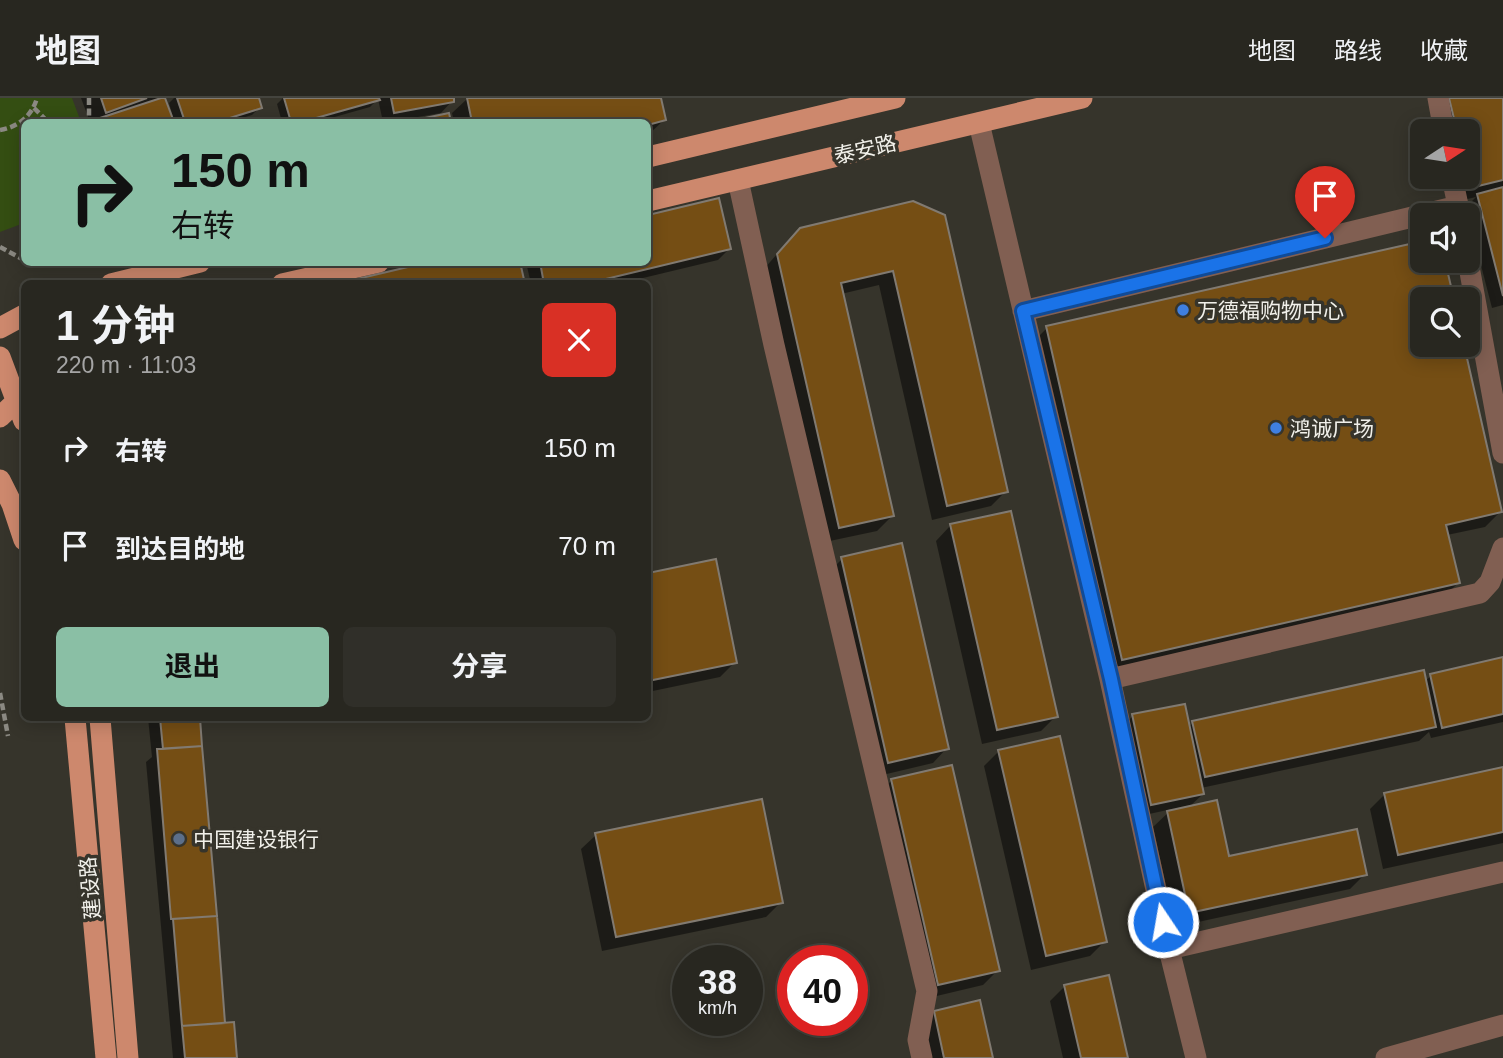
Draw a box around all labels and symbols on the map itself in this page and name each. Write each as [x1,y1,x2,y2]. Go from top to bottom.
north arrow [1410,119,1480,189]
street label: 泰安路 [832,131,898,167]
pin [1295,166,1355,238]
place label: 万德福购物中心 [1197,299,1344,322]
marker: 万德福购物中心 [1175,302,1191,318]
place label: 鸿诚广场 [1290,417,1374,440]
marker: 鸿诚广场 [1268,420,1284,436]
place label: 中国建设银行 [193,828,319,851]
marker: 中国建设银行 [171,831,187,847]
street label: 建设路 [76,856,104,920]
position arrow [1126,885,1200,959]
speed limit sign: 40 [777,945,868,1036]

